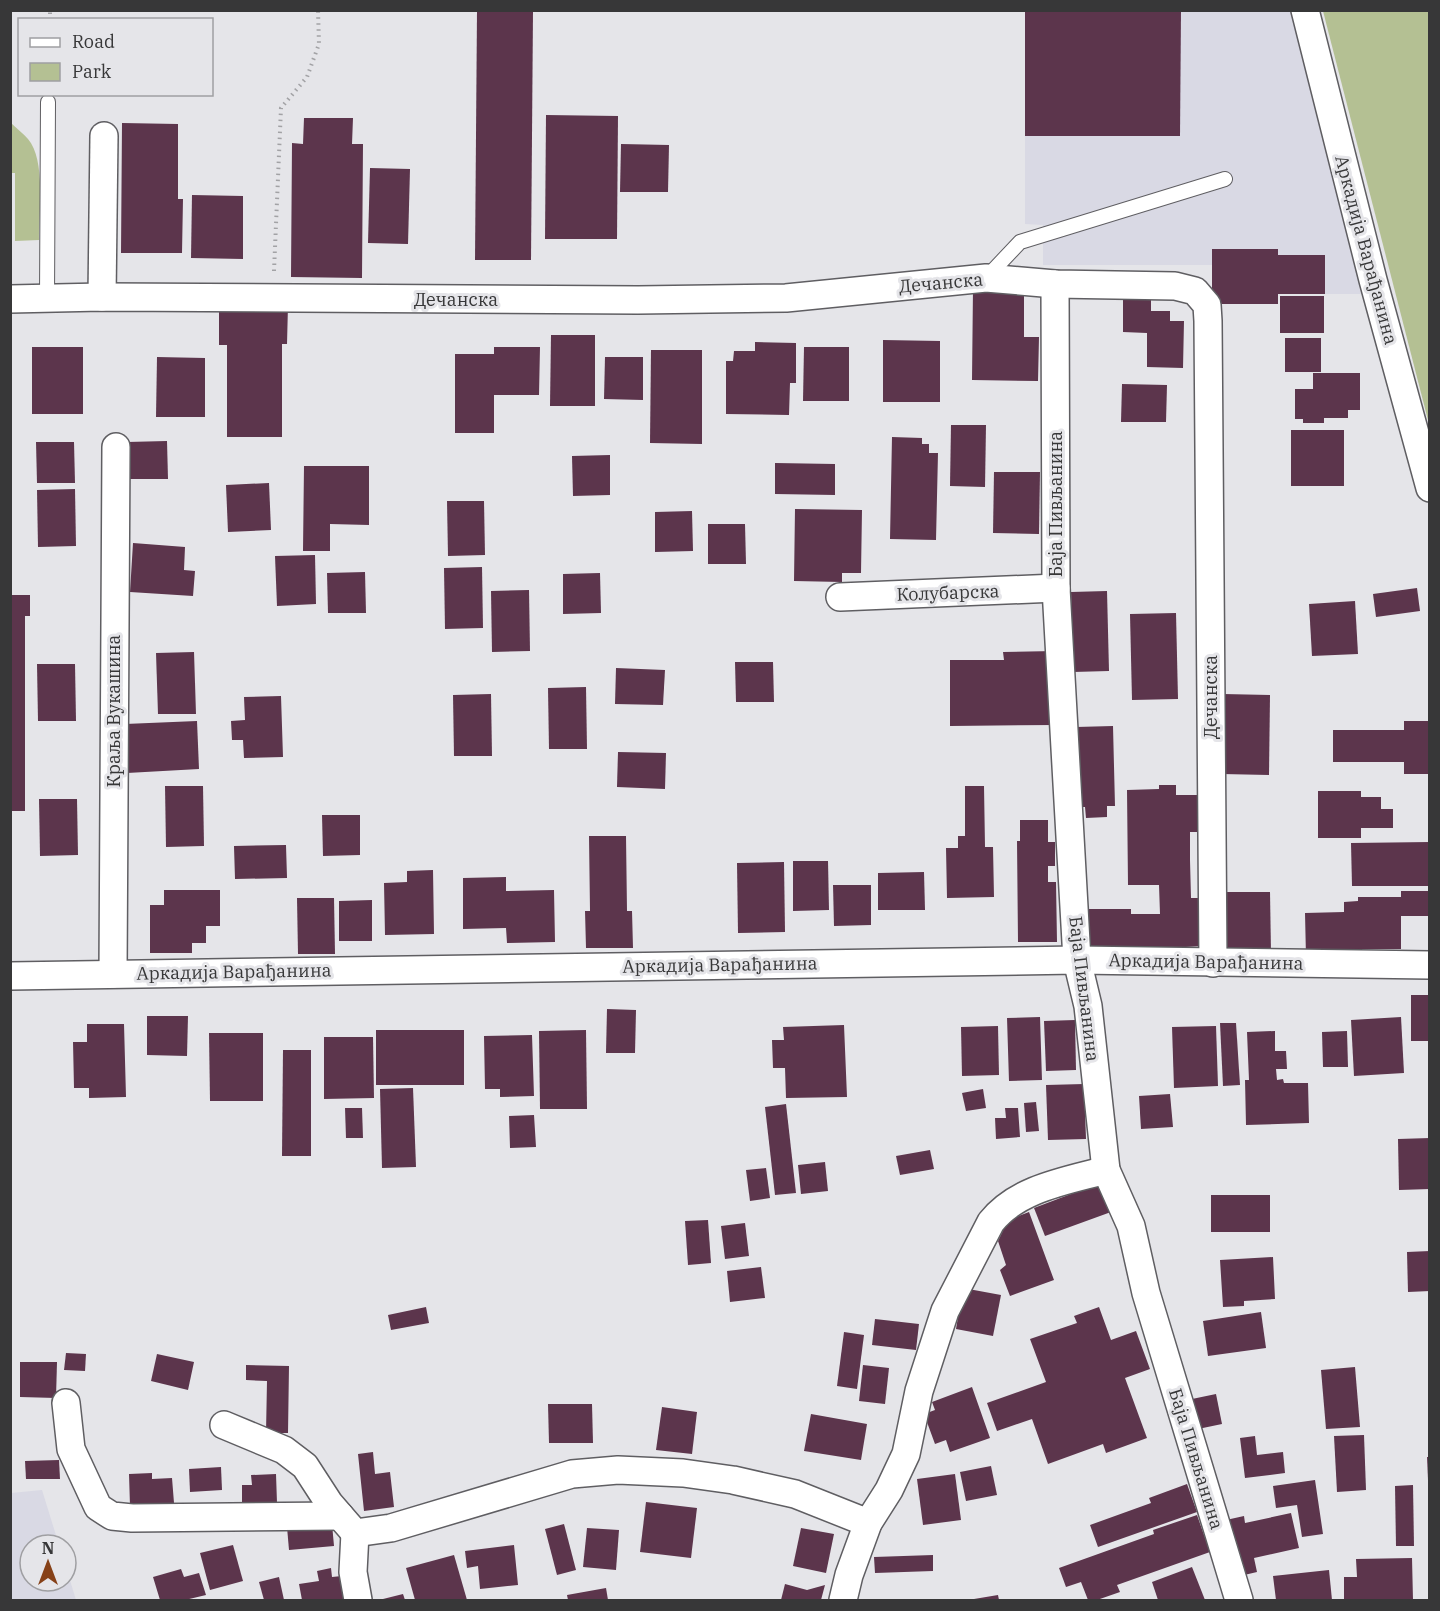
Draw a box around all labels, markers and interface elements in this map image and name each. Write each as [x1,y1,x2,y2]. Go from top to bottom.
legend [18,18,213,96]
text: Road [72,30,115,53]
text: Park [72,60,112,83]
street label: Аркадија Варађанина [1330,153,1403,347]
street label: Дечанска [898,267,984,298]
street label: Дечанска [414,288,498,311]
street label: Баја Пивљанина [1044,431,1067,577]
street label: Колубарска [896,579,1000,606]
street label: Краља Вукашина [102,634,125,787]
street label: Дечанска [1199,655,1222,739]
street label: Баја Пивљанина [1064,915,1105,1063]
street label: Аркадија Варађанина [1108,948,1304,975]
street label: Аркадија Варађанина [622,951,818,978]
street label: Аркадија Варађанина [136,958,332,985]
street label: Баја Пивљанина [1164,1386,1229,1532]
north arrow [18,1533,78,1593]
text: N [42,1538,54,1558]

